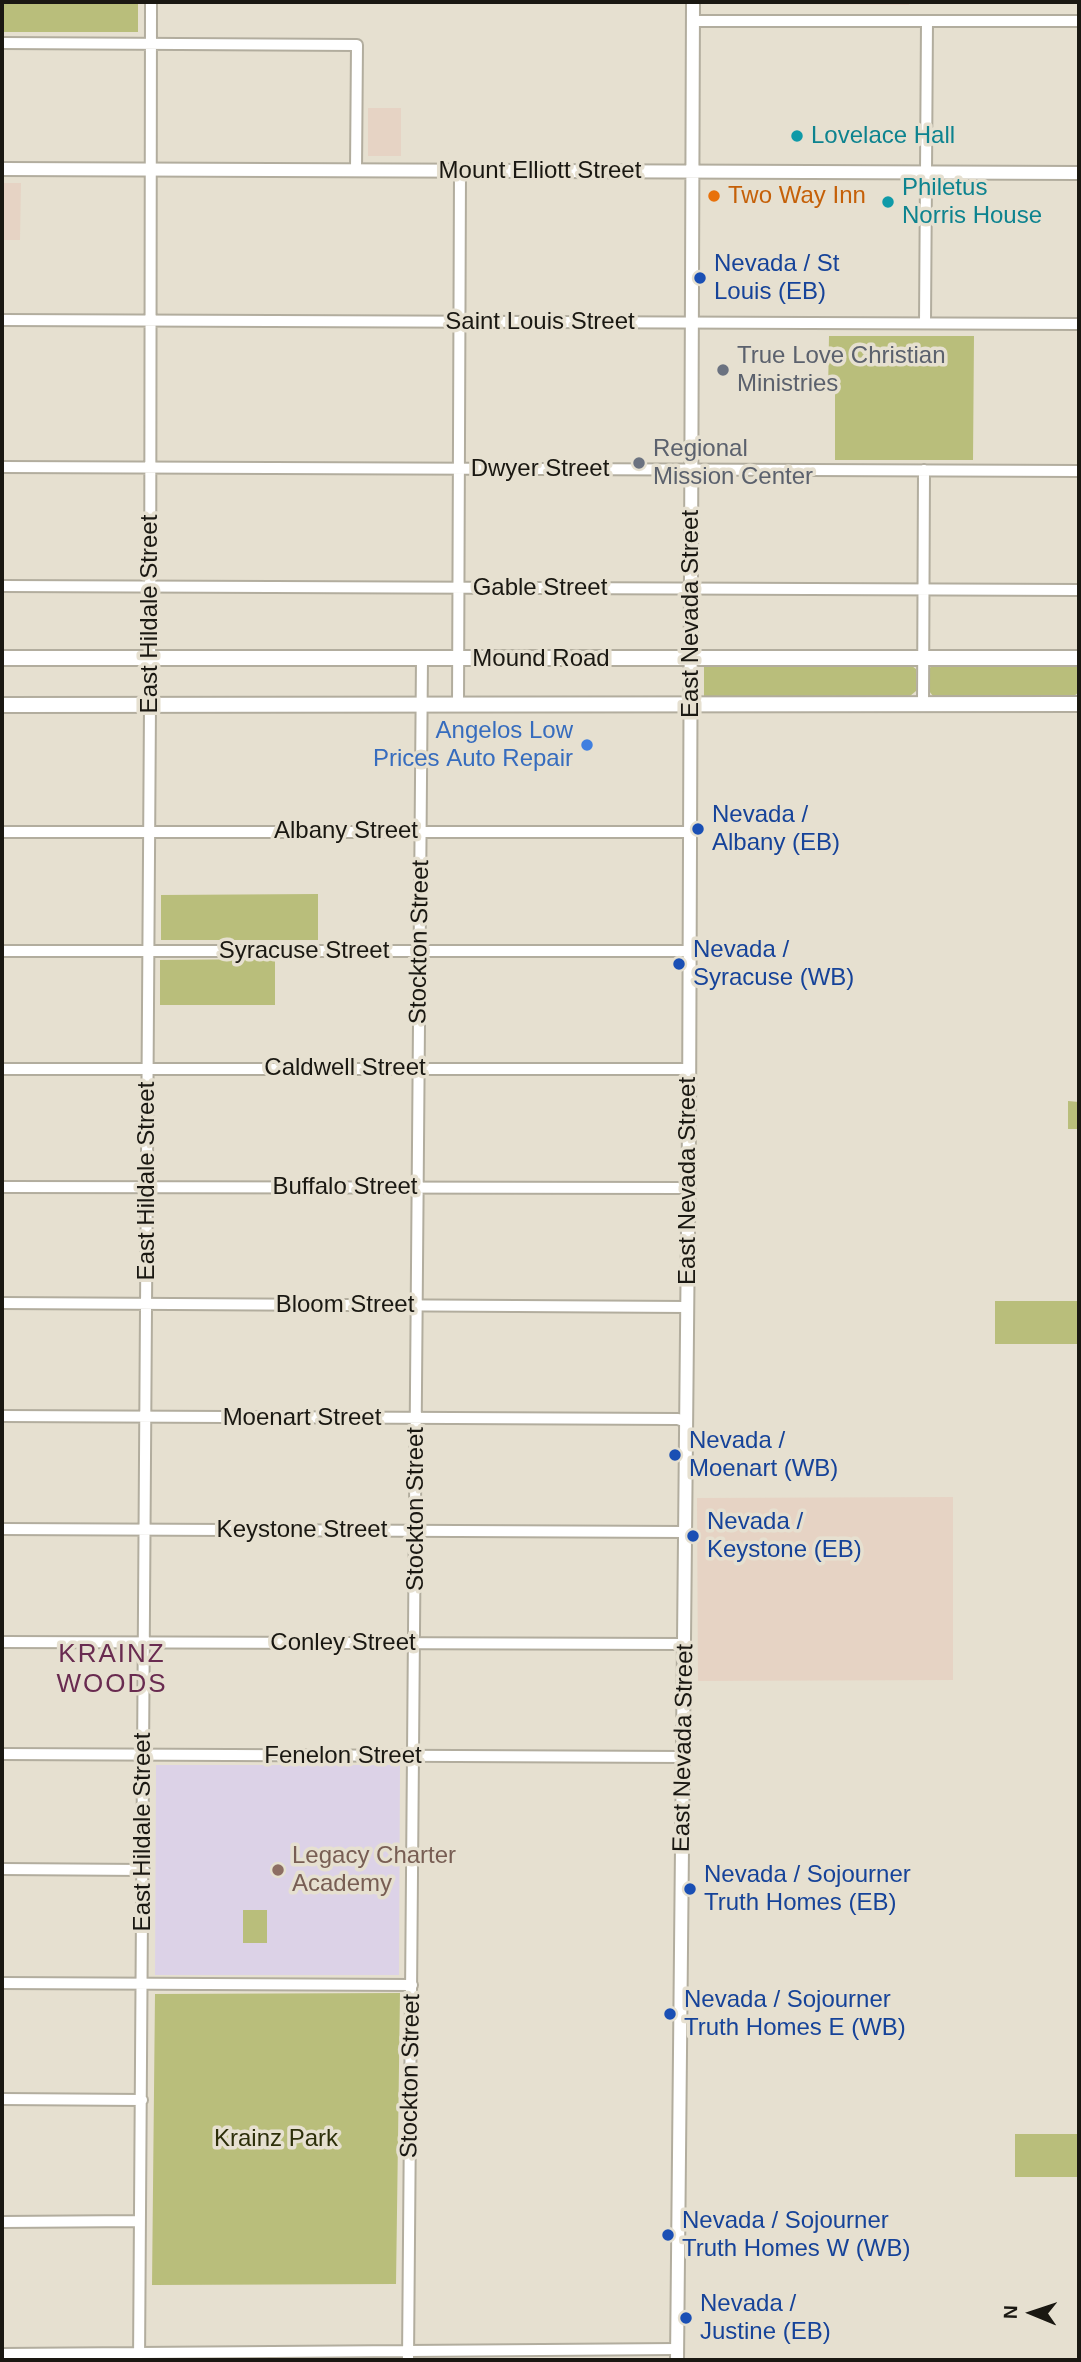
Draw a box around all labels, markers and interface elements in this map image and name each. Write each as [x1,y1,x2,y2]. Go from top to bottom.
place label: Lovelace Hall [811,122,955,150]
marker: Lovelace Hall [789,128,805,144]
street label: Mount Elliott Street [439,157,641,185]
place label: Philetus Norris House [902,174,1042,230]
place label: Two Way Inn [728,182,866,210]
marker: Two Way Inn [706,188,722,204]
marker: Philetus Norris House [880,194,896,210]
place label: Nevada / St Louis (EB) [714,250,839,306]
marker: Nevada / St Louis (EB) [692,270,708,286]
street label: Saint Louis Street [445,308,635,336]
place label: True Love Christian Ministries [737,342,946,398]
marker: True Love Christian Ministries [715,362,731,378]
place label: Regional Mission Center [653,435,813,491]
street label: Dwyer Street [471,455,609,483]
marker: Regional Mission Center [631,455,647,471]
street label: East Nevada Street [677,510,705,718]
street label: East Hildale Street [136,515,164,713]
street label: Gable Street [473,574,607,602]
street label: Mound Road [472,645,610,673]
place label: Angelos Low Prices Auto Repair [373,717,573,773]
marker: Angelos Low Prices Auto Repair [579,737,595,753]
place label: Nevada / Albany (EB) [712,801,840,857]
street label: Albany Street [274,817,418,845]
marker: Nevada / Albany (EB) [690,821,706,837]
street label: Stockton Street [404,860,436,1024]
place label: Nevada / Syracuse (WB) [693,936,854,992]
street label: Syracuse Street [219,937,389,965]
marker: Nevada / Syracuse (WB) [671,956,687,972]
street label: Caldwell Street [264,1054,426,1082]
street label: East Nevada Street [674,1077,702,1285]
street label: East Hildale Street [133,1082,161,1280]
street label: Buffalo Street [273,1173,417,1201]
street label: Bloom Street [276,1291,414,1319]
street label: Moenart Street [223,1404,381,1432]
street label: Stockton Street [402,1427,430,1591]
place label: Nevada / Moenart (WB) [689,1427,838,1483]
marker: Nevada / Moenart (WB) [667,1447,683,1463]
place label: Nevada / Keystone (EB) [707,1508,862,1564]
street label: Keystone Street [217,1516,387,1544]
marker: Nevada / Keystone (EB) [685,1528,701,1544]
street label: Conley Street [270,1629,416,1657]
district label: KRAINZ WOODS [57,1639,167,1700]
street label: East Nevada Street [668,1644,700,1852]
street label: East Hildale Street [129,1733,157,1931]
street label: Fenelon Street [264,1742,422,1770]
place label: Legacy Charter Academy [292,1842,456,1898]
place label: Nevada / Sojourner Truth Homes (EB) [704,1861,911,1917]
marker: Legacy Charter Academy [270,1862,286,1878]
marker: Nevada / Sojourner Truth Homes (EB) [682,1881,698,1897]
place label: Nevada / Sojourner Truth Homes E (WB) [684,1986,906,2042]
street label: Stockton Street [395,1994,427,2158]
marker: Nevada / Sojourner Truth Homes E (WB) [662,2006,678,2022]
park label: Krainz Park [214,2125,338,2153]
place label: Nevada / Sojourner Truth Homes W (WB) [682,2207,910,2263]
marker: Nevada / Sojourner Truth Homes W (WB) [660,2227,676,2243]
north arrow [997,2278,1067,2348]
place label: Nevada / Justine (EB) [700,2290,831,2346]
text: N [1000,2305,1021,2319]
marker: Nevada / Justine (EB) [678,2310,694,2326]

